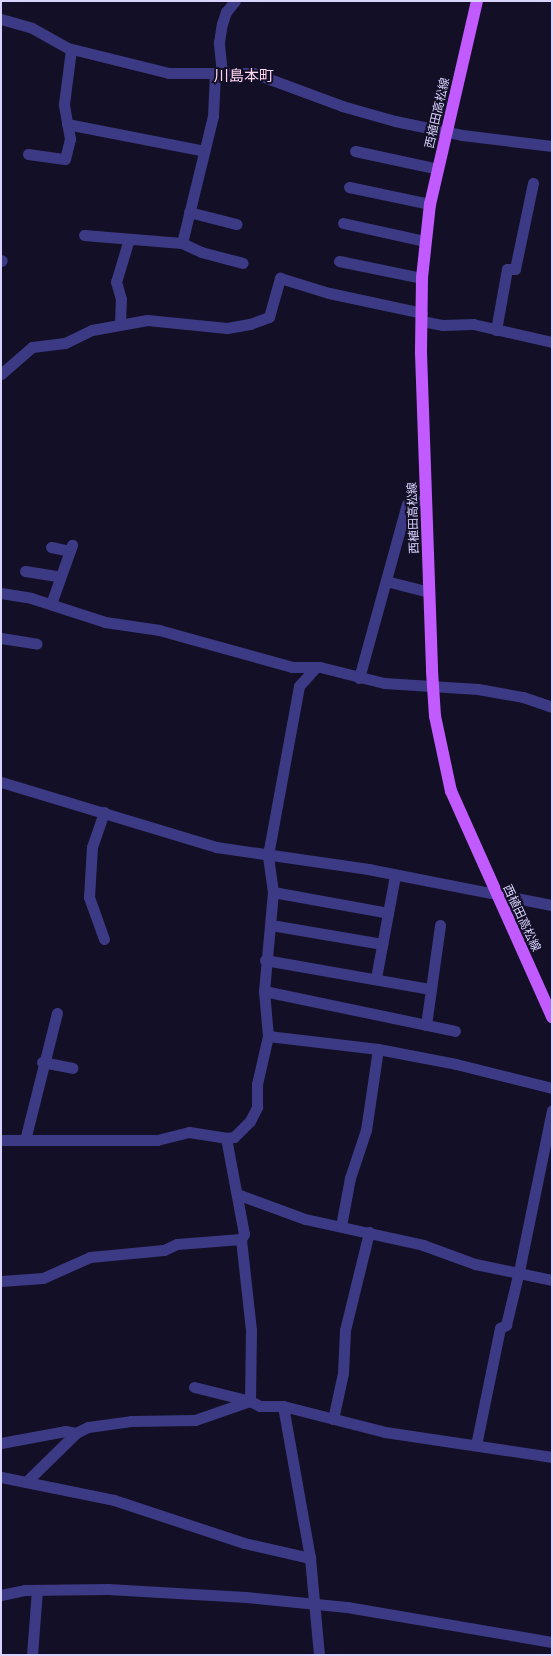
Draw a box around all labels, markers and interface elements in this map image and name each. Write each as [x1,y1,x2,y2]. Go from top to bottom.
district label: 川島本町 [214,67,274,85]
street label: 西植田高松線 [422,76,452,150]
street label: 西植田高松線 [405,482,421,554]
street label: 西植田高松線 [500,882,544,954]

